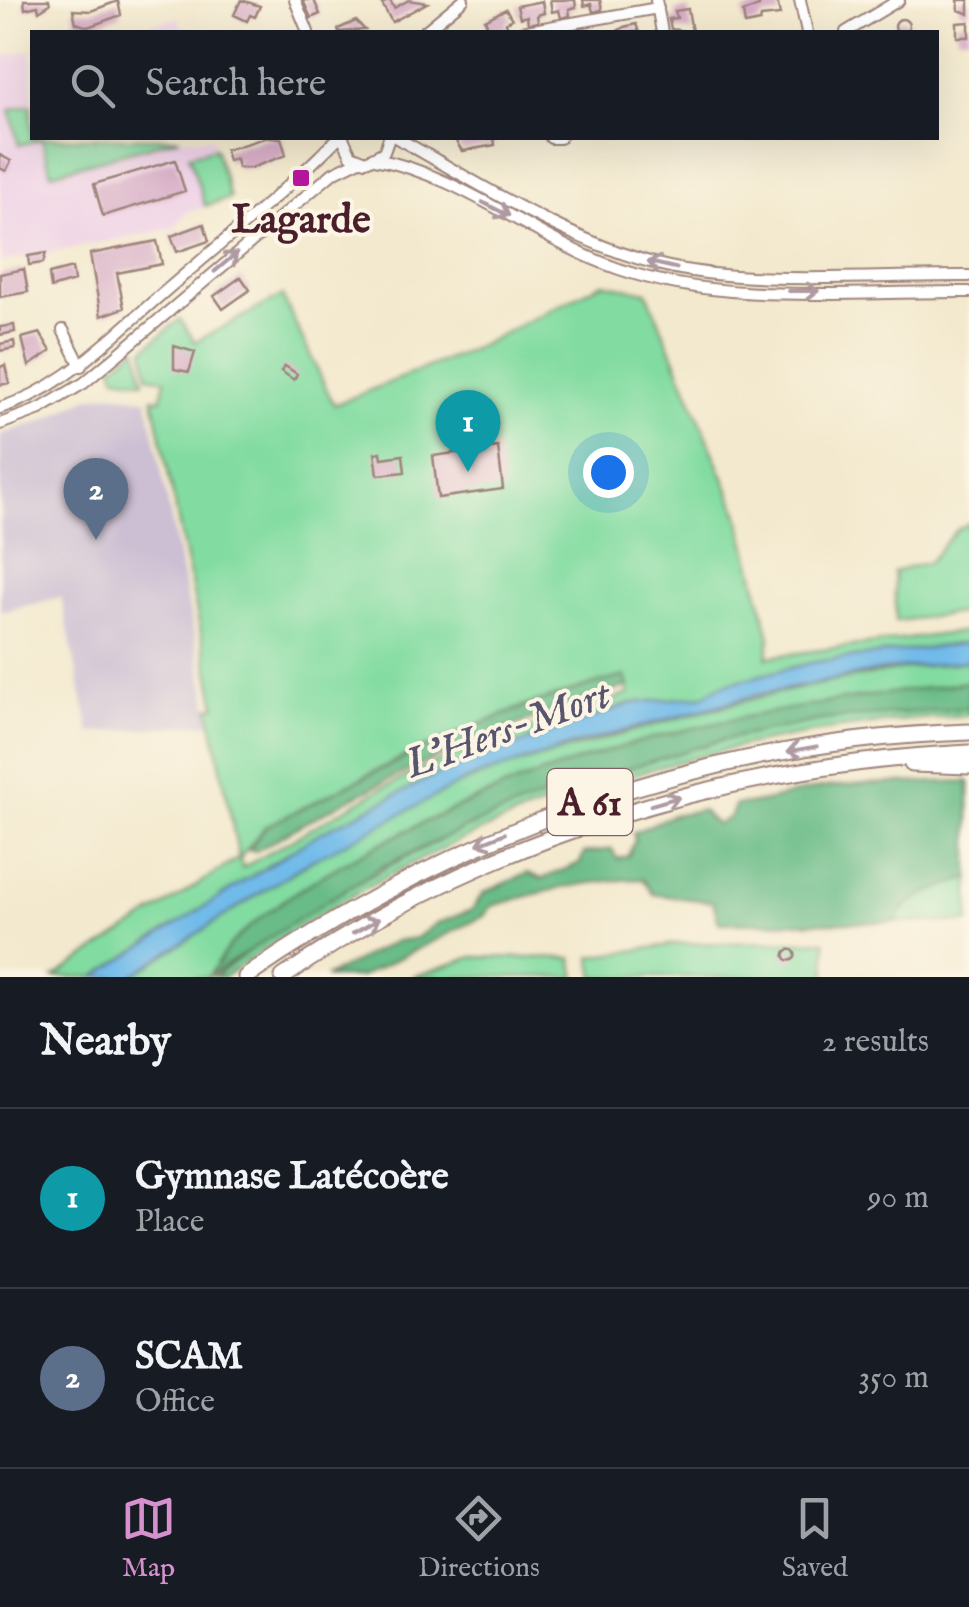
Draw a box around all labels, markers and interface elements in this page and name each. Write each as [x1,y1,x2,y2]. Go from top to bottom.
search box [30,30,939,140]
icon: search [65,58,120,113]
text: Search here [145,61,326,109]
marker: Lagarde [290,167,312,189]
place label: Lagarde [231,196,371,247]
one-way arrow [480,200,510,220]
one-way arrow [213,251,239,273]
one-way arrow [647,255,679,273]
one-way arrow [788,282,820,300]
pin: 1 [436,390,500,472]
your location [583,447,634,498]
pin: 2 [64,458,128,540]
water label: L'Hers-Mort [397,668,620,792]
one-way arrow [787,740,819,759]
road number: A 61 [548,769,632,835]
one-way arrow [649,791,681,809]
one-way arrow [476,832,507,850]
one-way arrow [351,915,381,935]
text: Nearby [40,1016,171,1069]
text: 2 results [822,1022,929,1063]
text: Gymnase Latécoère [135,1154,449,1202]
text: 1 [67,1178,78,1219]
text: 90 m [868,1178,929,1219]
text: Place [135,1202,205,1243]
text: SCAM [135,1334,243,1382]
text: 2 [65,1358,80,1399]
text: 350 m [858,1358,929,1399]
text: Office [135,1382,215,1423]
tab: Map [121,1491,176,1586]
tab: Directions [418,1491,540,1586]
tab: Saved [782,1491,848,1586]

